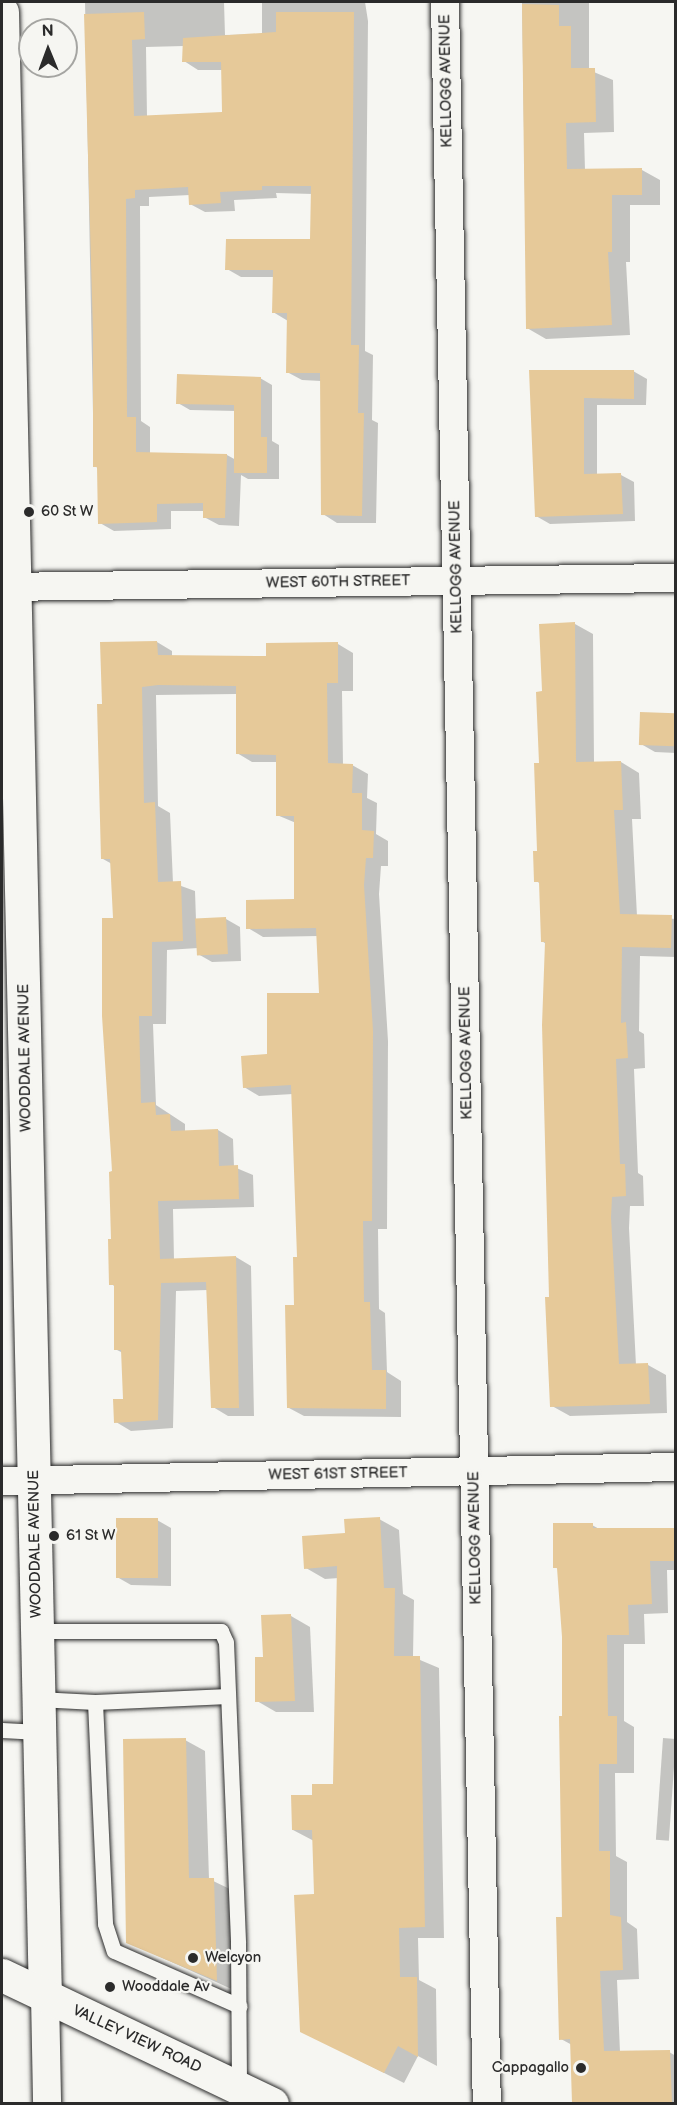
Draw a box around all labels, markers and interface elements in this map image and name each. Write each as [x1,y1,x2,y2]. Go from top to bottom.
street label: KELLOGG AVENUE [436,14,456,148]
north arrow [18,18,78,78]
text: N [42,22,54,41]
street label: KELLOGG AVENUE [446,500,466,634]
place label: 60 St W [41,503,94,521]
marker: 60 St W [22,505,36,519]
street label: WEST 60TH STREET [266,572,410,592]
street label: WOODDALE AVENUE [15,984,35,1132]
street label: KELLOGG AVENUE [456,986,476,1120]
street label: WEST 61ST STREET [268,1464,408,1484]
street label: WOODDALE AVENUE [25,1470,45,1618]
street label: KELLOGG AVENUE [465,1471,485,1605]
place label: 61 St W [66,1527,116,1545]
marker: 61 St W [47,1529,61,1543]
place label: Welcyon [205,1949,261,1967]
marker: Welcyon [186,1951,200,1965]
place label: Wooddale Av [122,1978,210,1996]
marker: Wooddale Av [103,1980,117,1994]
street label: VALLEY VIEW ROAD [70,2001,204,2077]
place label: Cappagallo [492,2059,569,2077]
marker: Cappagallo [574,2061,588,2075]

